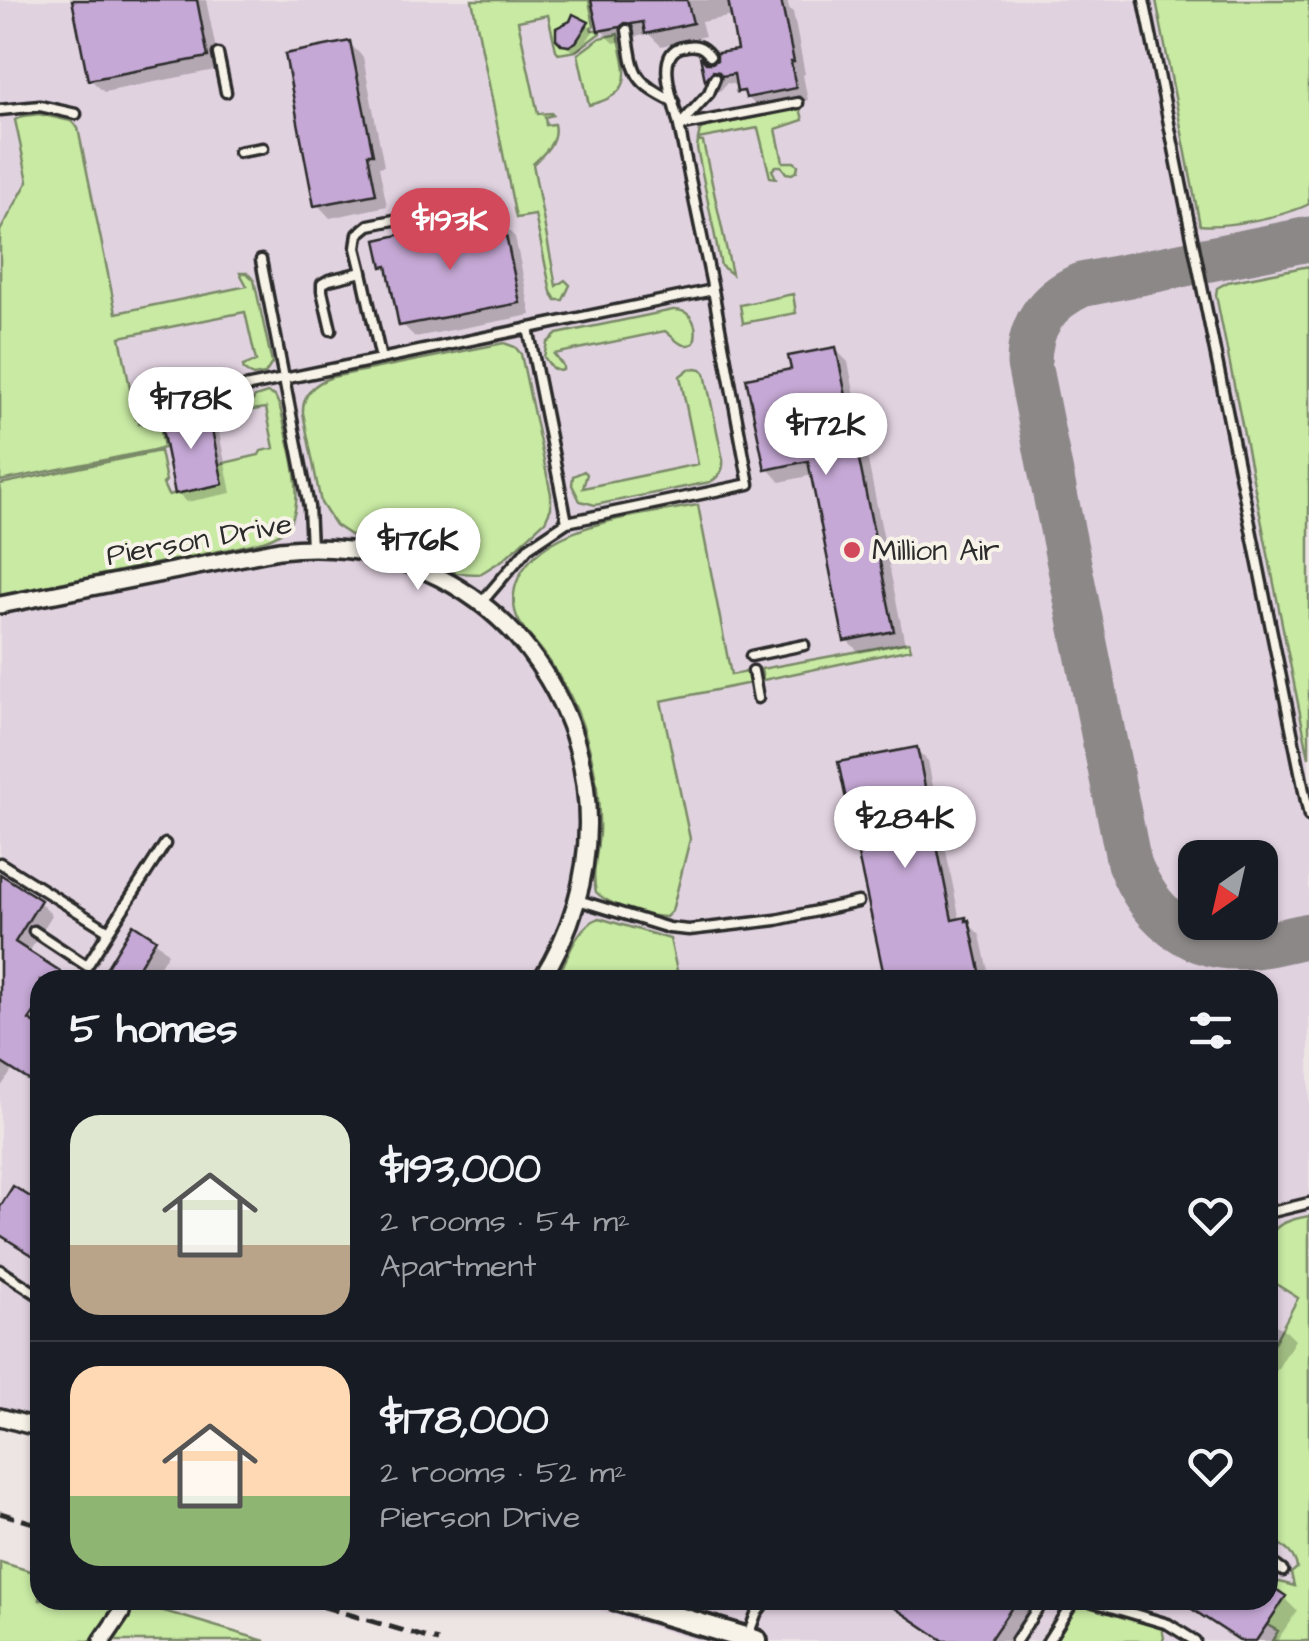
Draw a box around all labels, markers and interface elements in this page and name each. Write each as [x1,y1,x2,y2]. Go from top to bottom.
pin: $193K [380,188,520,273]
text: $193K [412,198,488,243]
pin: $178K [121,367,261,452]
text: $178K [150,377,232,422]
pin: $172K [756,393,896,478]
text: $172K [786,403,866,448]
street label: Pierson Drive [103,503,295,577]
pin: $176K [348,508,488,593]
text: $176K [377,518,459,563]
place label: Million Air [872,530,1000,572]
marker: Million Air [841,539,863,561]
pin: $284K [835,786,975,871]
text: $284K [856,796,954,841]
north arrow [1178,840,1278,940]
map controls [1178,840,1278,940]
text: 5 homes [70,1001,237,1059]
icon: filters [1183,1003,1238,1058]
text: $193,000 [380,1141,541,1199]
icon: home [150,1155,270,1275]
icon: heart [1183,1188,1238,1243]
text: 2 rooms · 54 m² [380,1199,630,1244]
text: Apartment [380,1244,536,1289]
text: $178,000 [380,1392,549,1450]
icon: home [150,1406,270,1526]
icon: heart [1183,1439,1238,1494]
text: 2 rooms · 52 m² [380,1450,627,1495]
text: Pierson Drive [380,1495,580,1540]

